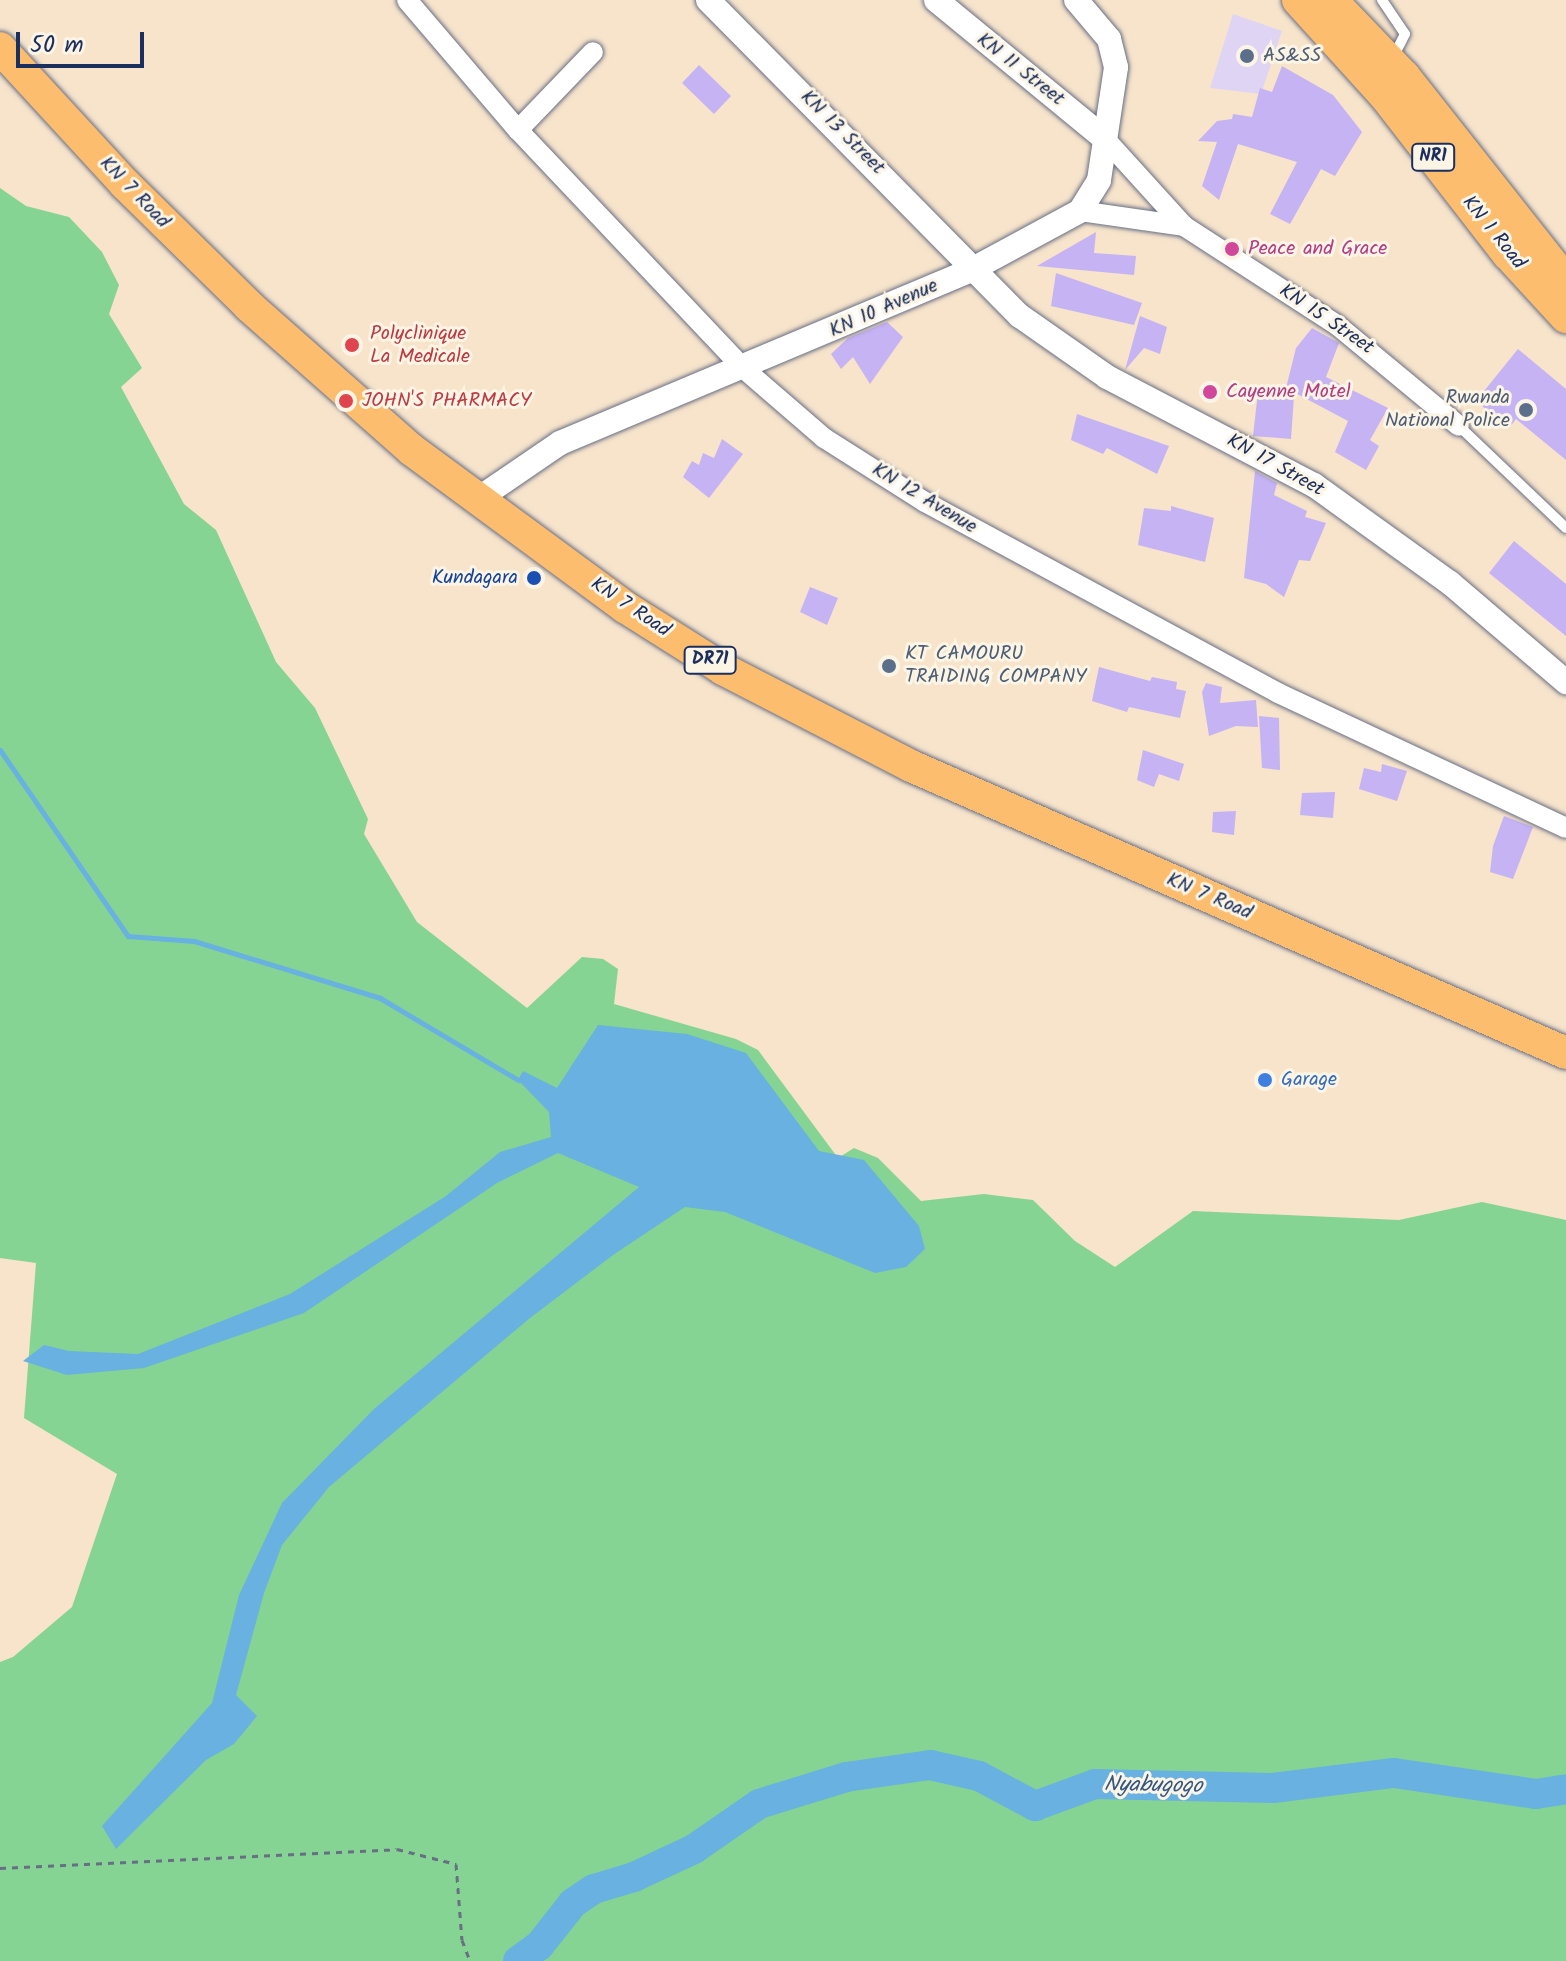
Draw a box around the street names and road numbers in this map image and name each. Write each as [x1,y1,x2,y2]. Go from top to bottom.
street label: KN 11 Street [971,28,1069,112]
street label: KN 13 Street [795,86,889,180]
road number: NR1 [1411,143,1455,171]
street label: KN 7 Road [94,152,174,234]
street label: KN 1 Road [1456,191,1530,275]
street label: KN 10 Avenue [826,274,942,344]
street label: KN 15 Street [1274,280,1378,360]
street label: KN 17 Street [1222,429,1328,503]
street label: KN 12 Avenue [867,458,981,540]
street label: KN 7 Road [586,573,674,643]
road number: DR71 [682,646,738,674]
street label: KN 7 Road [1163,868,1255,926]

